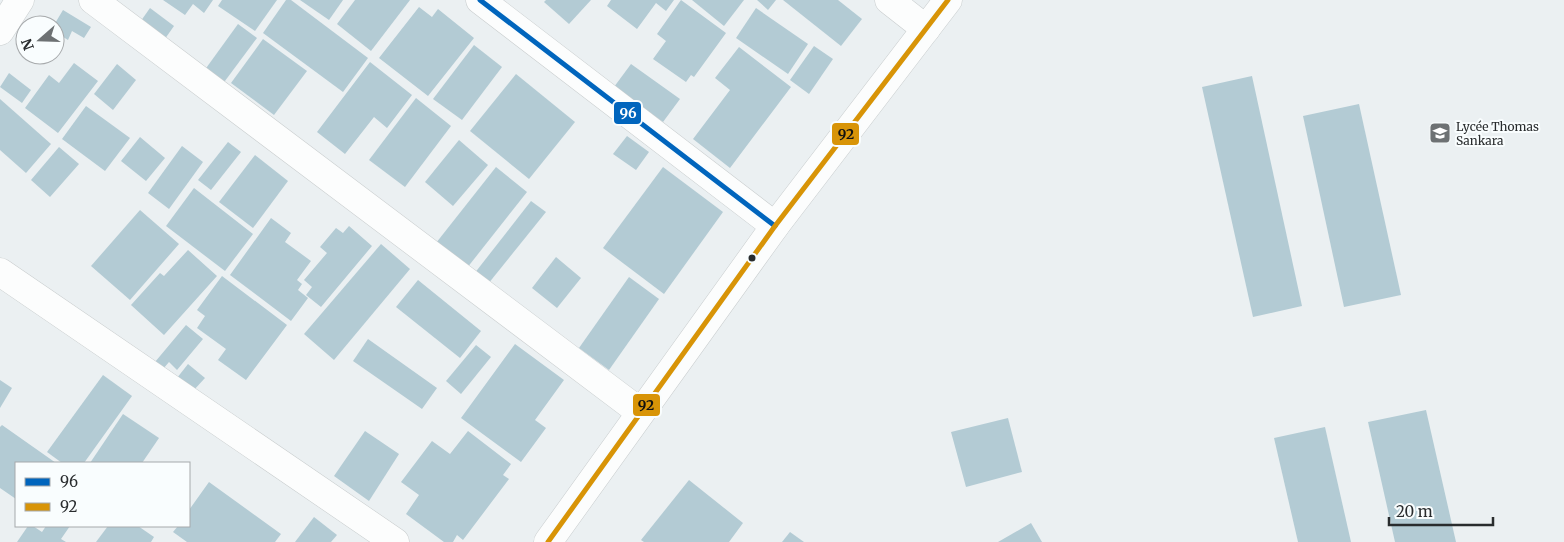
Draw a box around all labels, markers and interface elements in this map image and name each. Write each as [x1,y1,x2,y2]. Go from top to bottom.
north arrow [15,15,65,65]
text: N [17,36,38,53]
line badge: 96 [613,101,642,125]
text: 96 [619,104,637,122]
place label: Lycée Thomas Sankara [1456,119,1539,148]
school or university icon: Lycée Thomas Sankara [1428,121,1452,145]
line badge: 92 [831,122,860,146]
text: 92 [838,125,854,143]
unlabelled marker [747,253,757,263]
line badge: 92 [632,393,661,417]
text: 92 [638,396,654,414]
legend [15,462,190,527]
text: 96 [60,472,78,491]
scale bar [1389,494,1493,526]
text: 92 [60,497,78,516]
text: 20 m [1396,502,1433,521]

